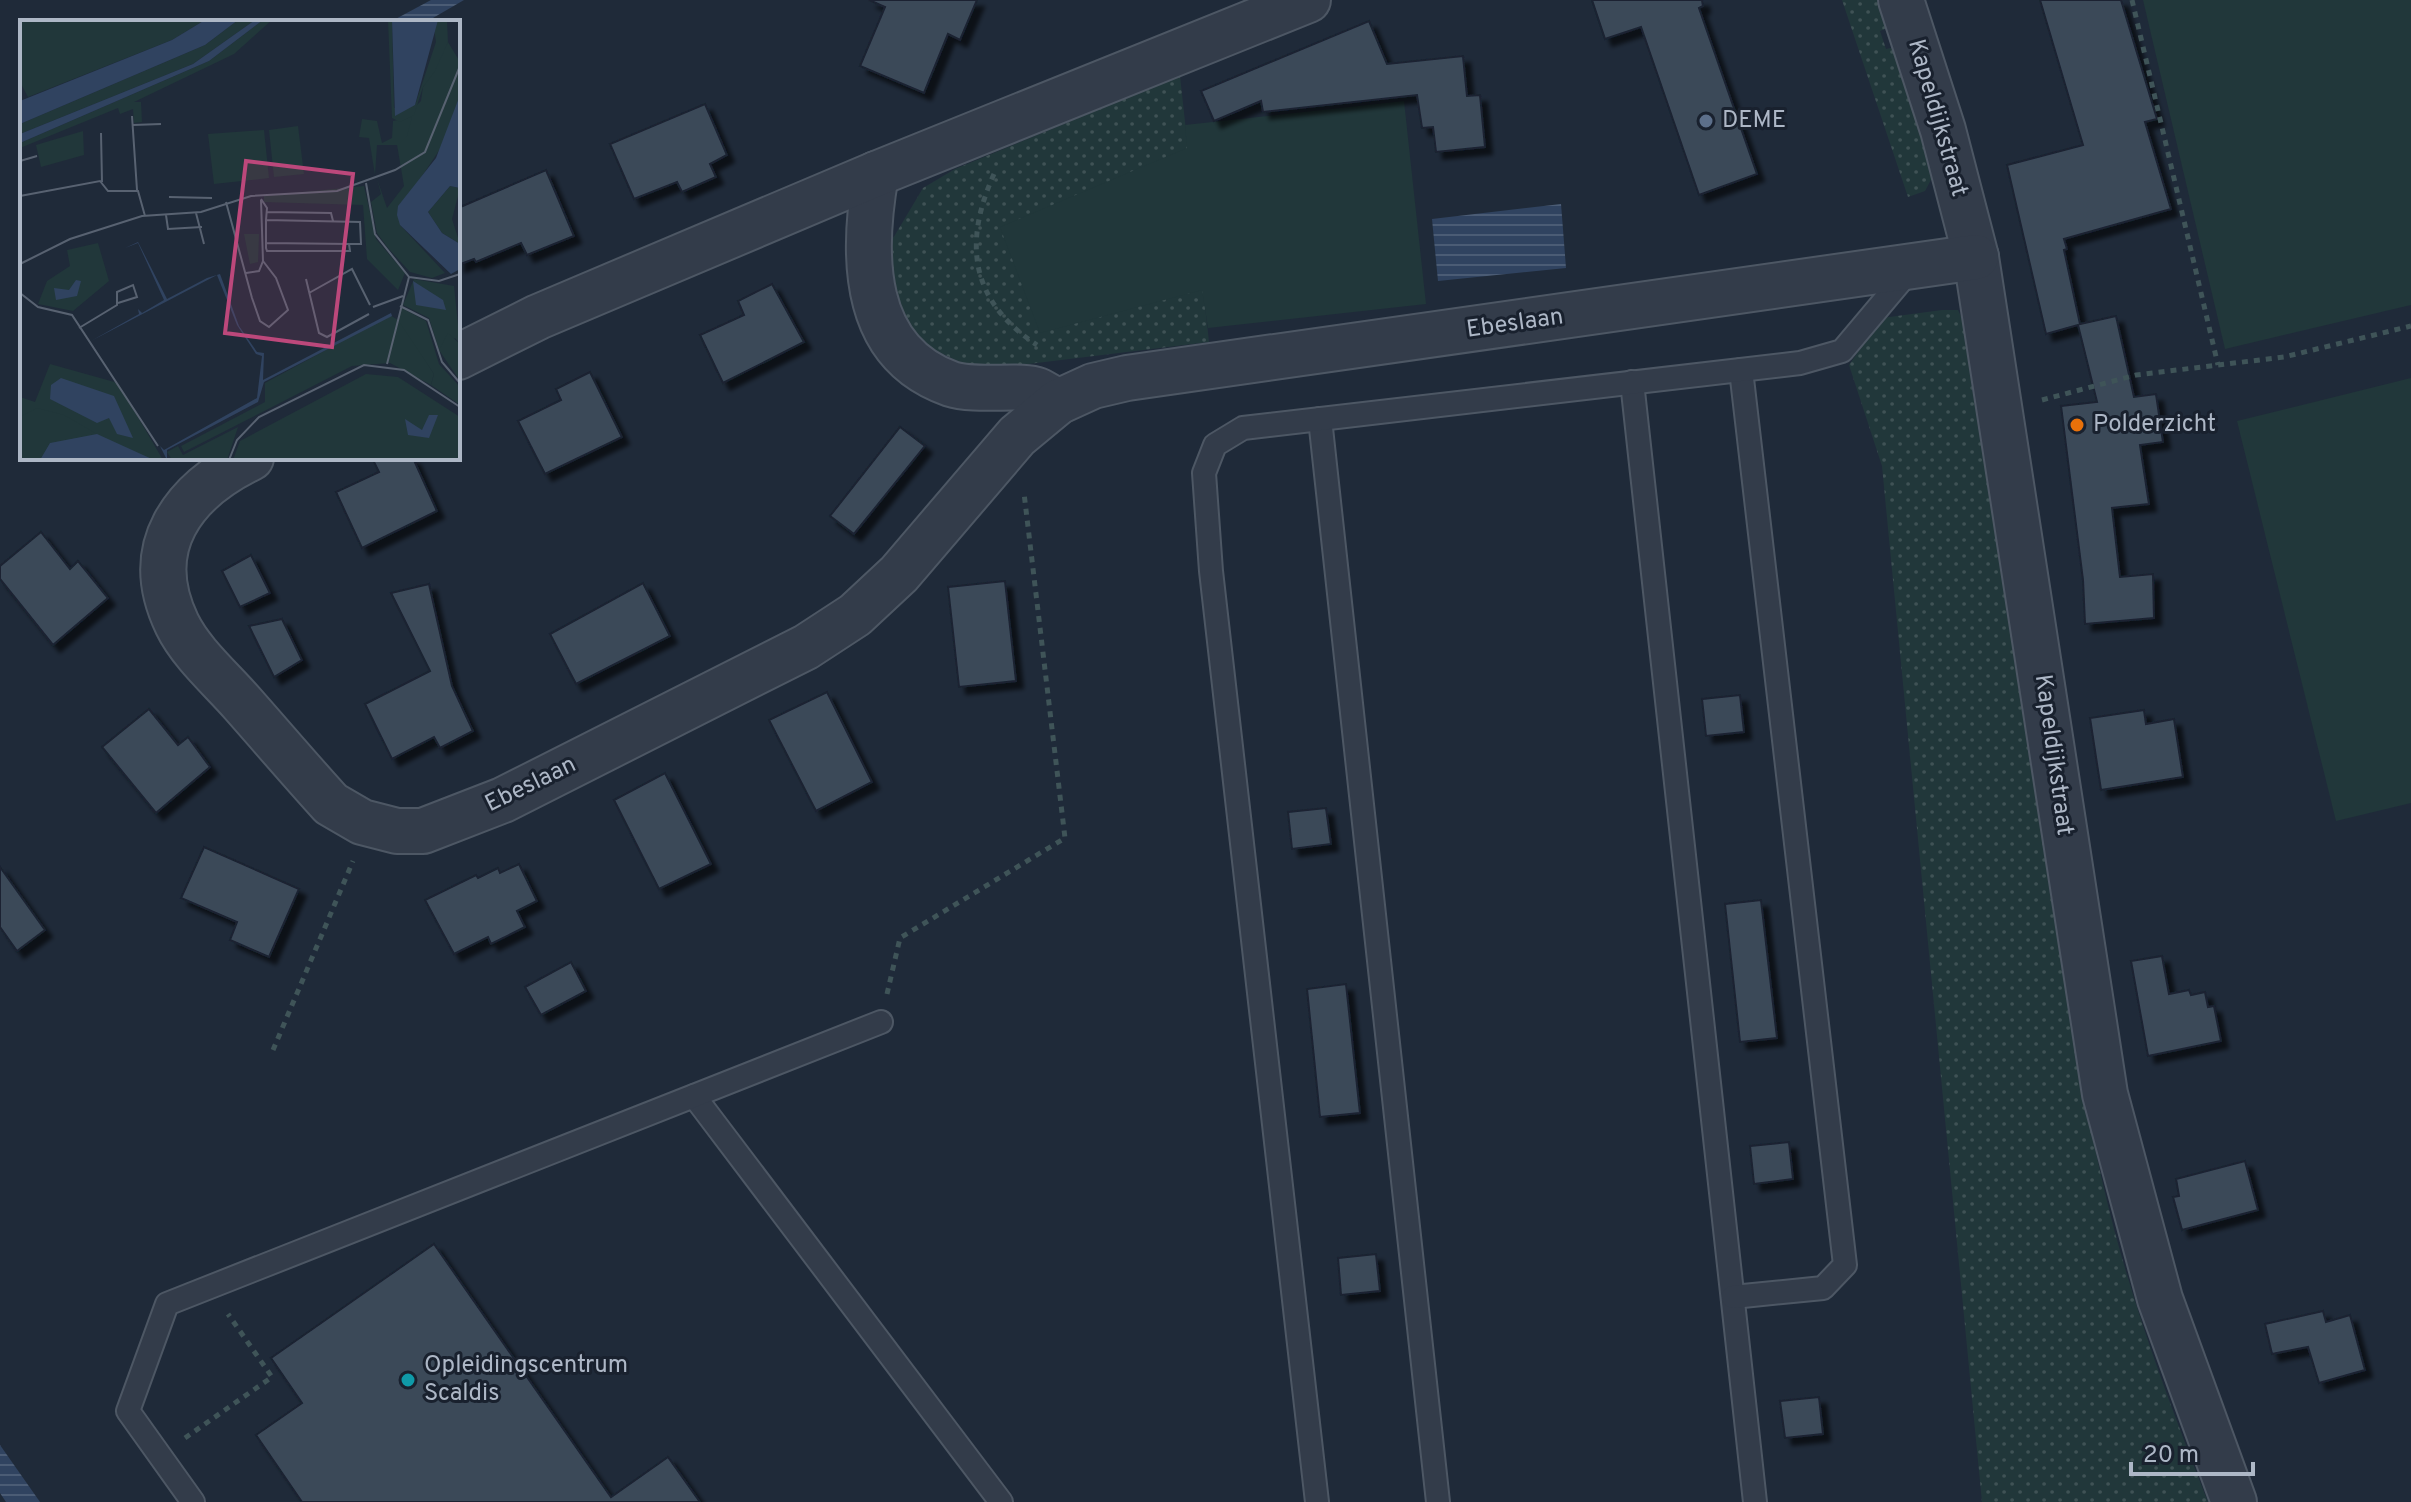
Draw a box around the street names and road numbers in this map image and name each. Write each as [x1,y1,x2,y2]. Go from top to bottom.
street label: Kapeldijkstraat [1900,36,1974,200]
street label: Ebeslaan [1465,302,1565,346]
street label: Kapeldijkstraat [2027,673,2079,837]
street label: Ebeslaan [481,750,581,820]

